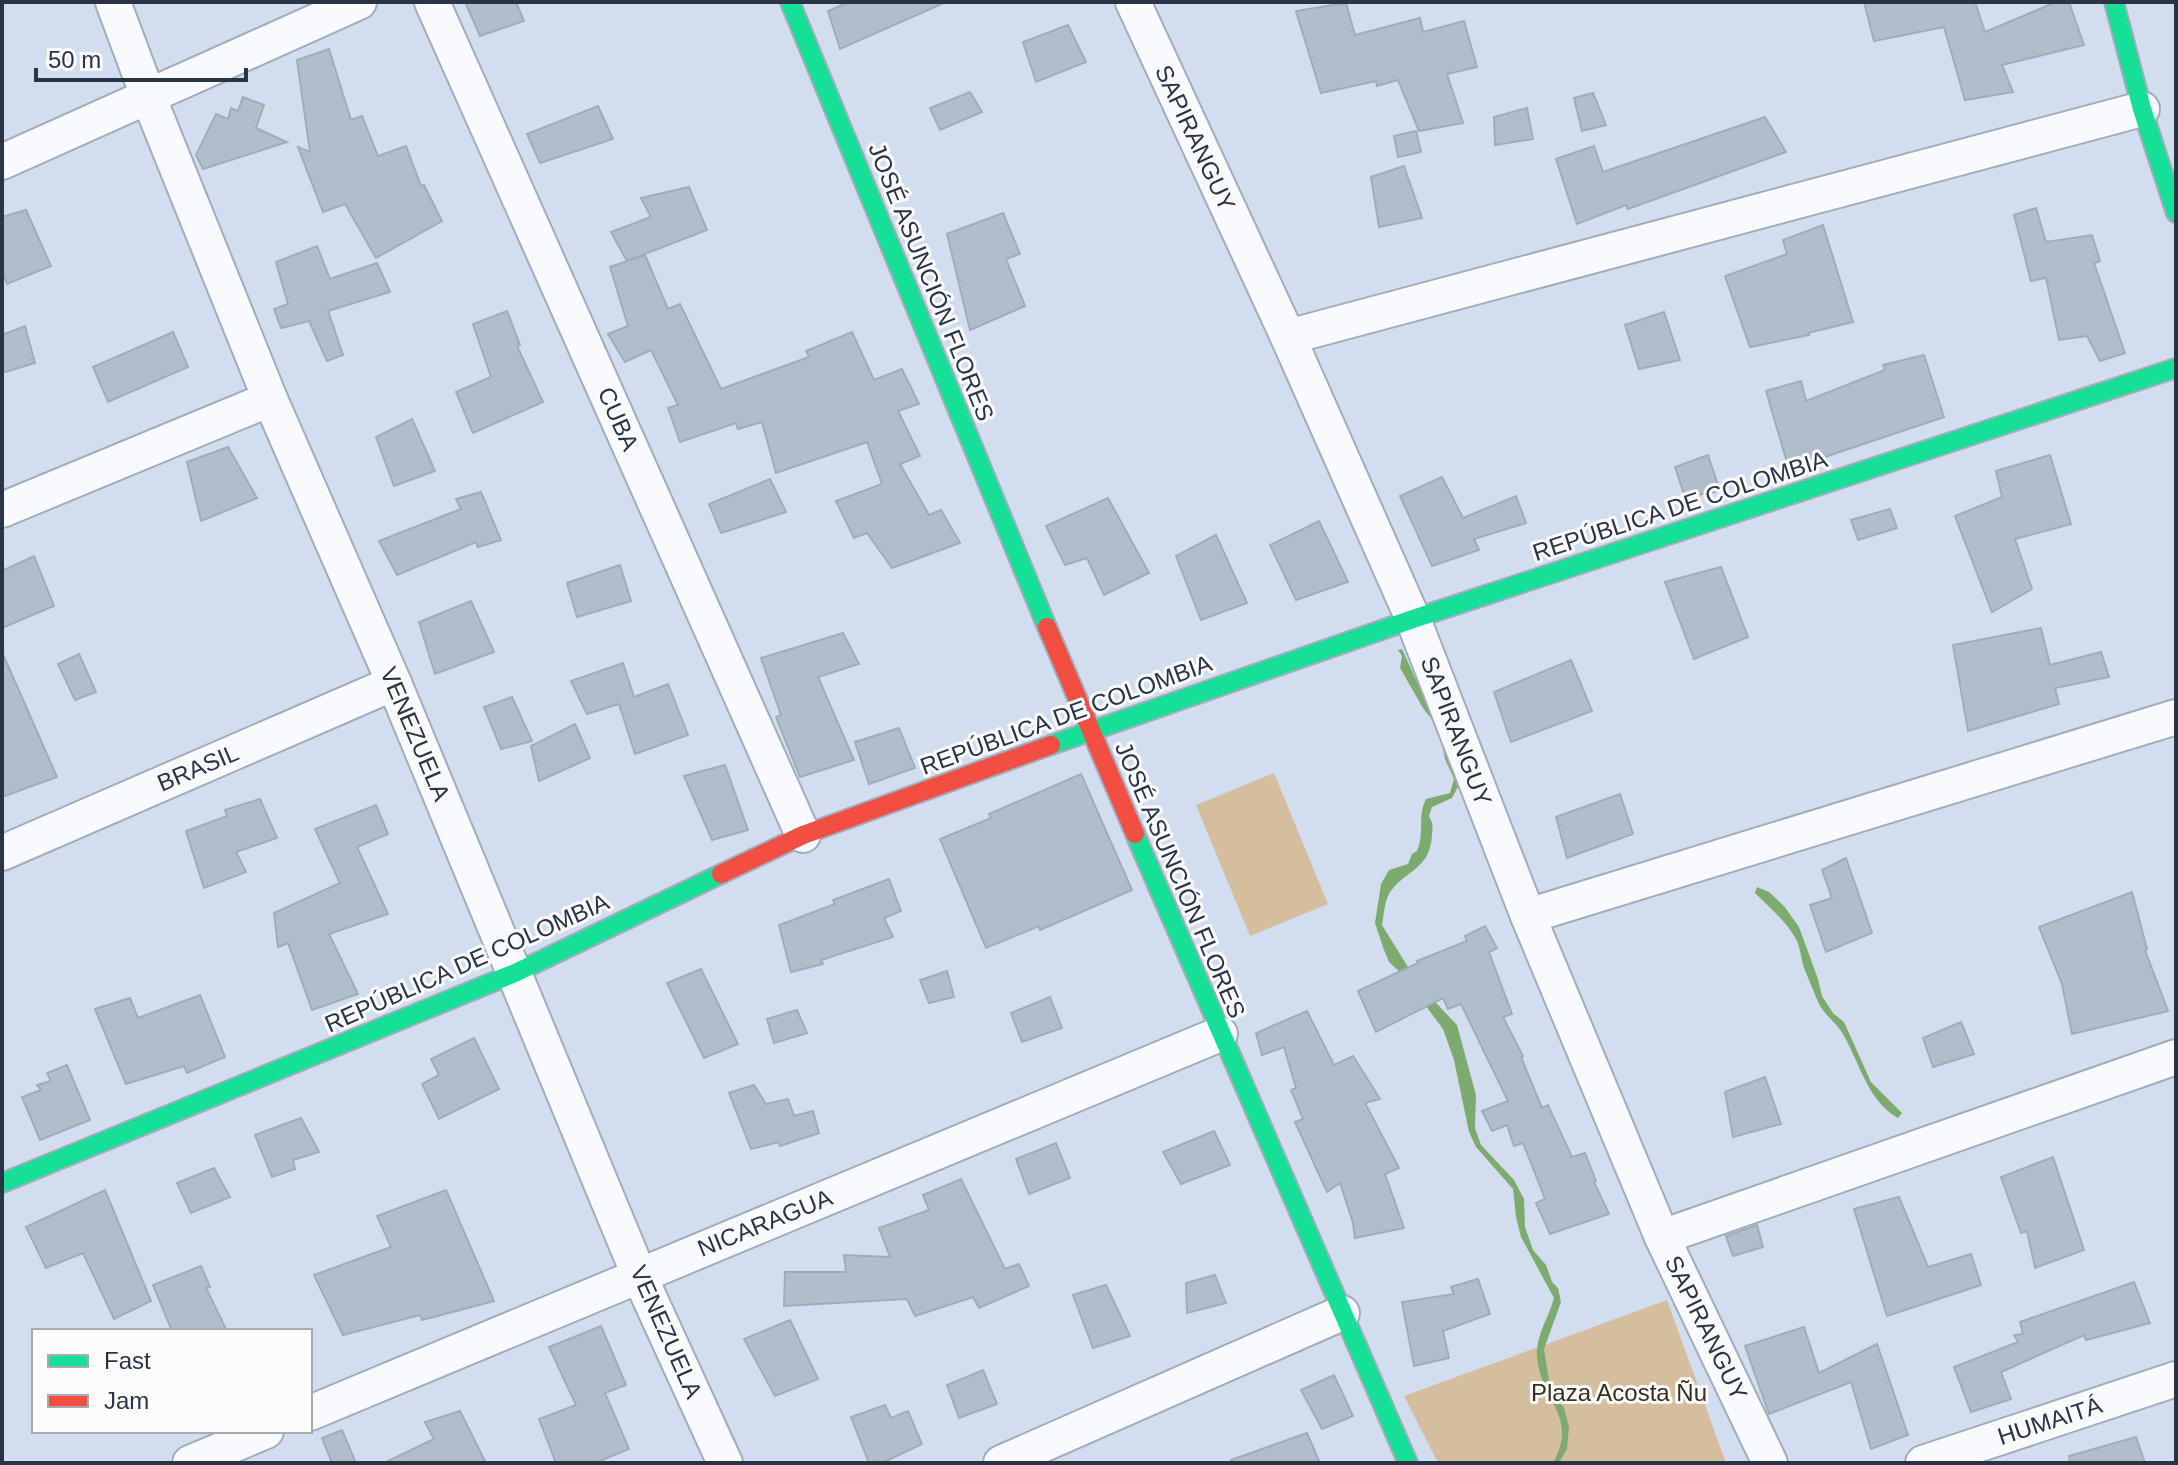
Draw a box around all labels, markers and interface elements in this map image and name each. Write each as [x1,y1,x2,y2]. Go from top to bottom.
scale bar [36,32,246,82]
text: 50 m [48,46,101,73]
street label: SAPIRANGUY [1150,61,1241,215]
street label: JOSÉ ASUNCIÓN FLORES [863,139,1000,425]
street label: CUBA [593,383,644,455]
street label: REPÚBLICA DE COLOMBIA [1529,445,1831,566]
street label: REPÚBLICA DE COLOMBIA [916,649,1215,780]
street label: SAPIRANGUY [1416,653,1497,809]
street label: VENEZUELA [375,663,456,805]
street label: BRASIL [153,738,242,797]
street label: JOSÉ ASUNCIÓN FLORES [1110,738,1251,1022]
street label: REPÚBLICA DE COLOMBIA [321,888,613,1038]
street label: NICARAGUA [694,1183,836,1262]
street label: SAPIRANGUY [1660,1251,1753,1404]
street label: VENEZUELA [625,1261,708,1402]
legend [32,1329,312,1433]
text: Fast [104,1347,151,1374]
park label: Plaza Acosta Ñu [1531,1379,1707,1406]
text: Jam [104,1387,149,1414]
street label: HUMAITÁ [1994,1391,2105,1450]

